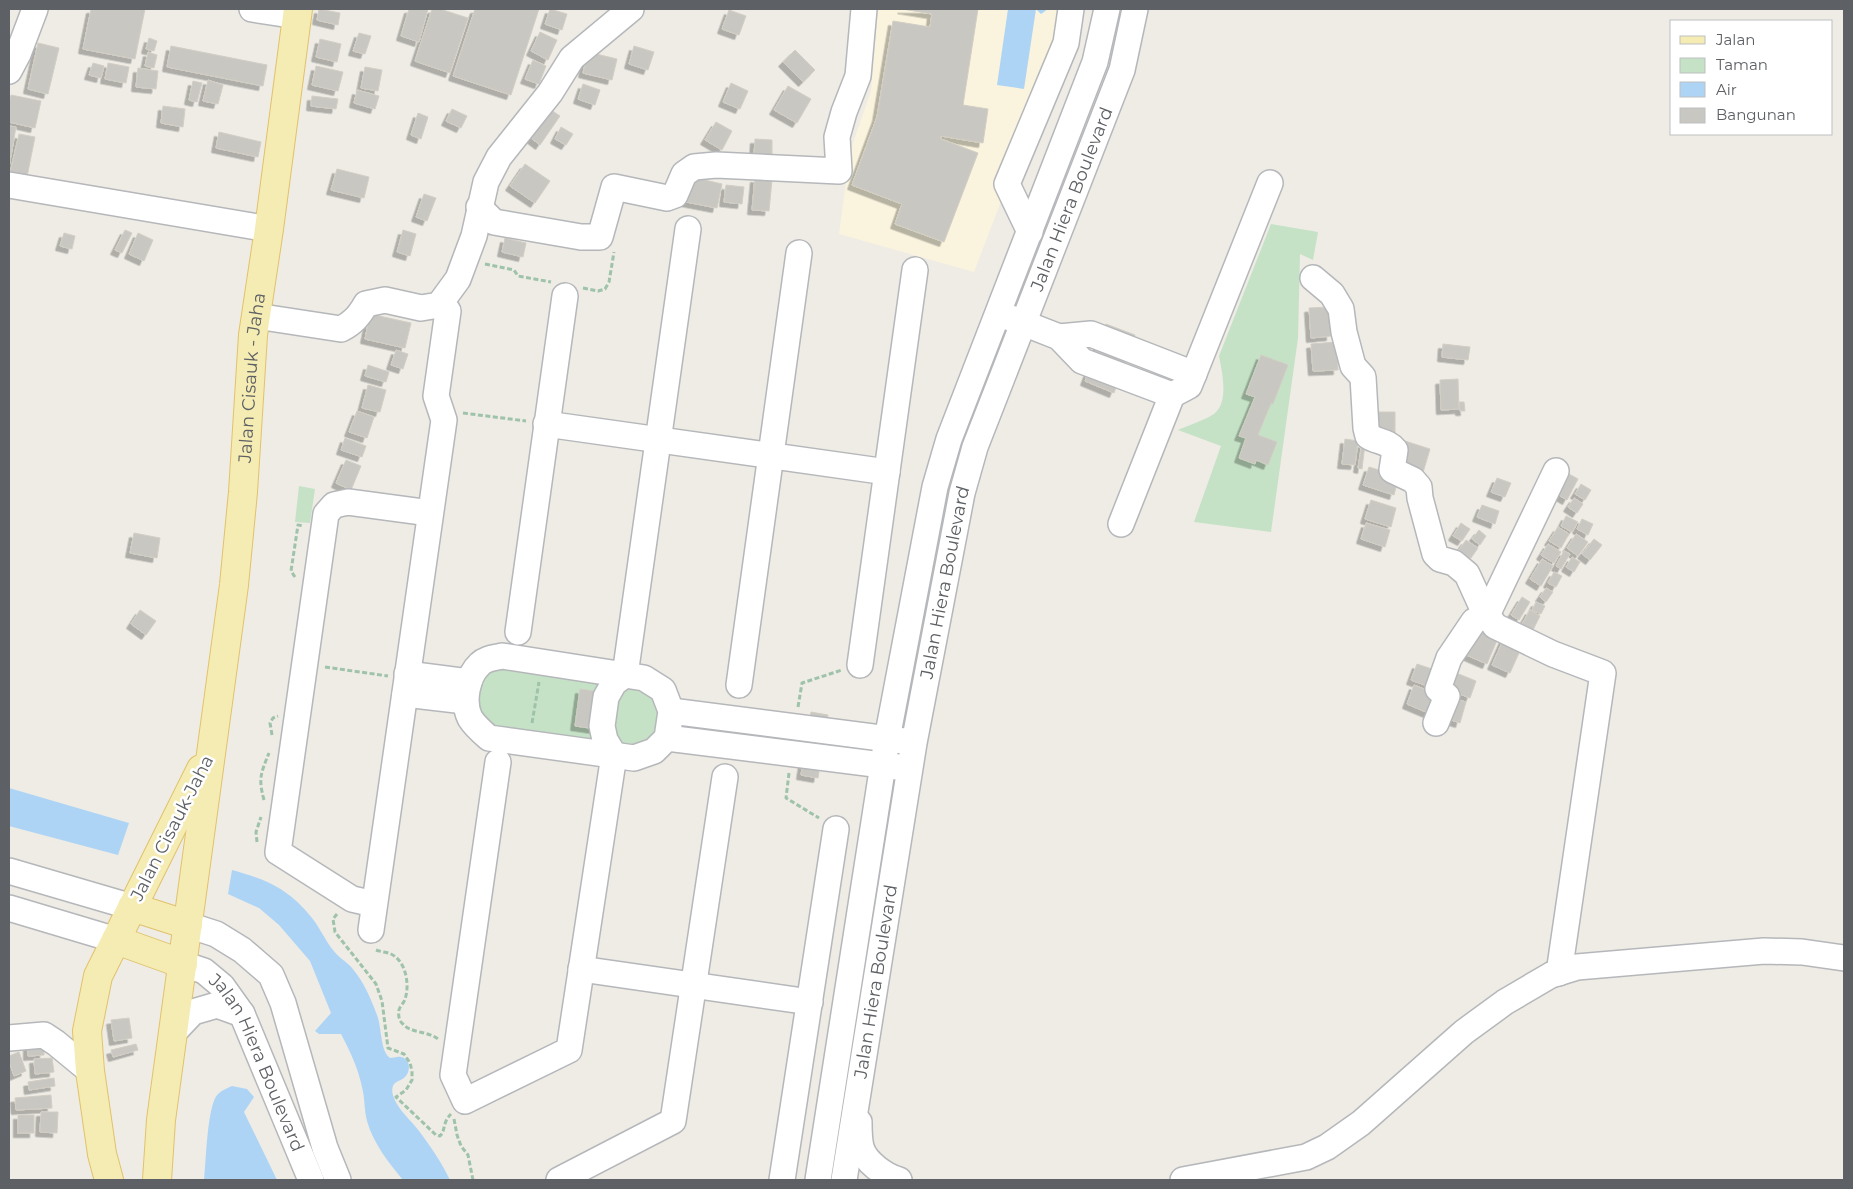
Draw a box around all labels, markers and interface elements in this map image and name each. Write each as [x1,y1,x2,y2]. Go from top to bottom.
legend [1670,20,1833,135]
text: Jalan [1715,30,1755,49]
text: Taman [1716,55,1768,74]
text: Air [1716,80,1737,99]
street label: Jalan Hiera Boulevard [1025,104,1118,295]
text: Bangunan [1716,105,1796,124]
street label: Jalan Cisauk - Jaha [234,291,270,465]
street label: Jalan Hiera Boulevard [915,483,974,682]
street label: Jalan Cisauk-Jaha [125,752,218,905]
street label: Jalan Hiera Boulevard [849,883,902,1081]
street label: Jalan Hiera Boulevard [204,968,309,1155]

